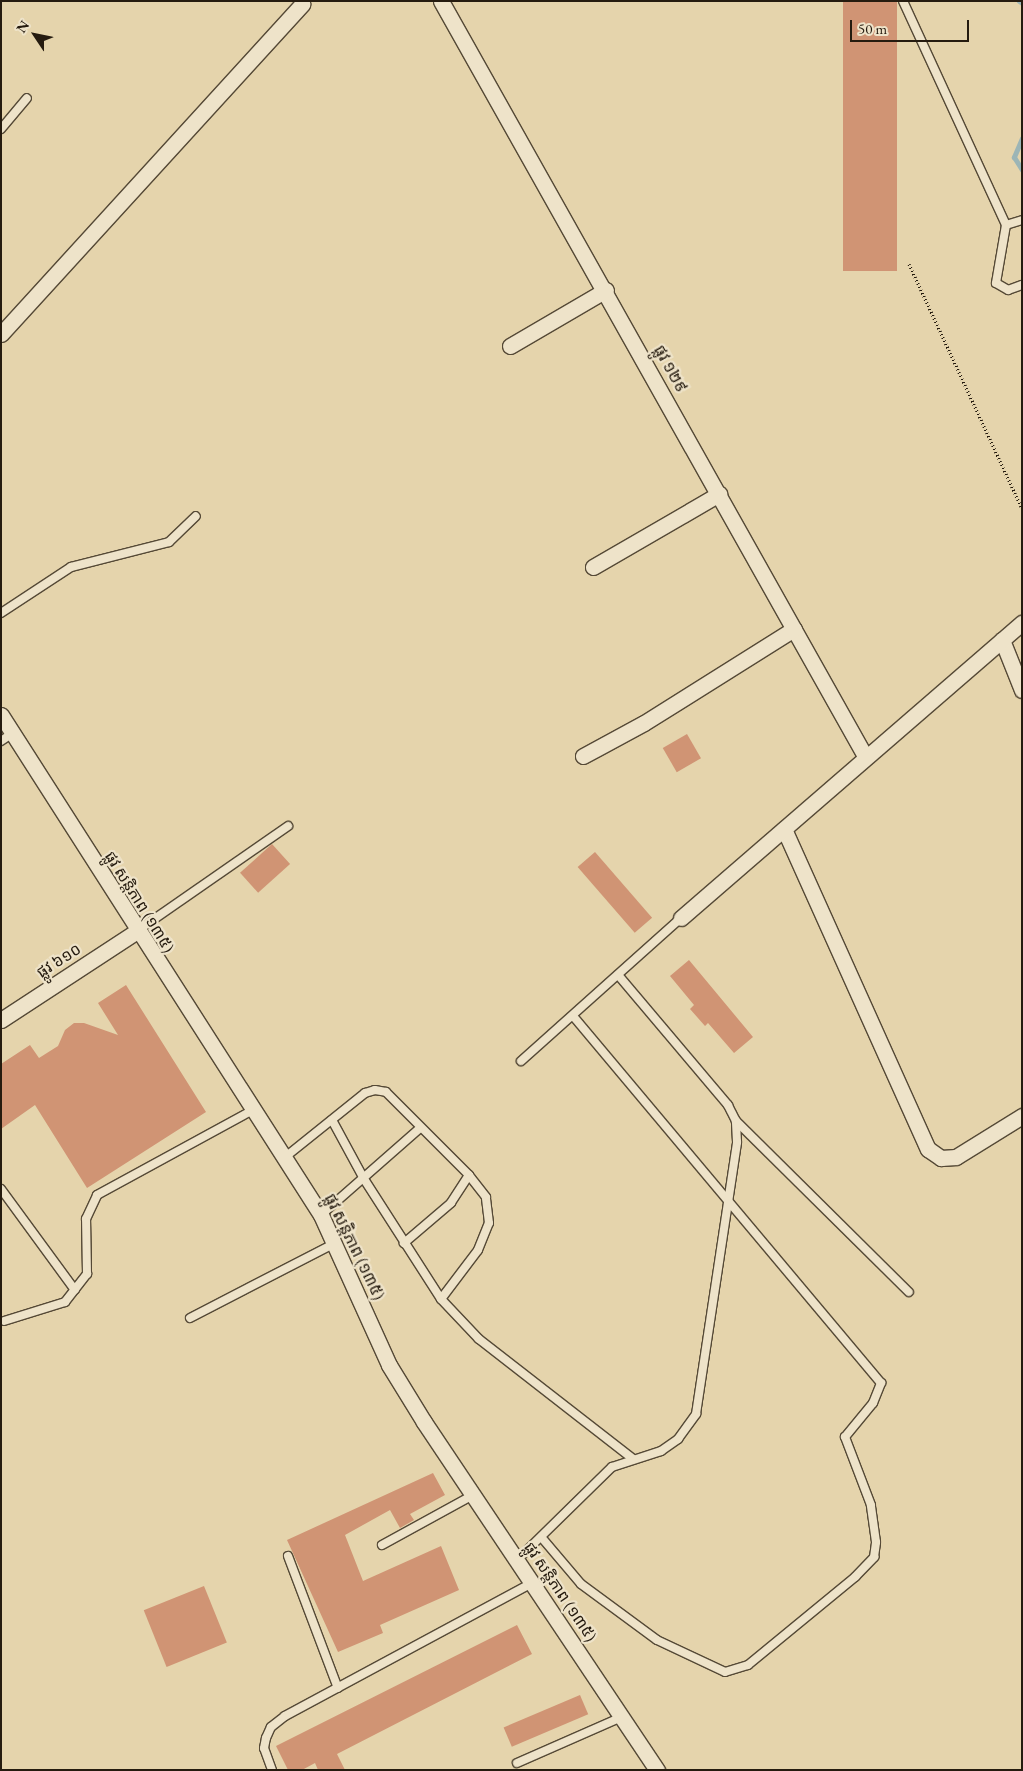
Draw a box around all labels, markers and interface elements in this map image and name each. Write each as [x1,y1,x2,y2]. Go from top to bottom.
north arrow [10,10,60,60]
scale bar [853,10,972,42]
text: N [12,17,33,36]
text: 50 m [858,19,887,38]
street label: ផ្លូវ ១២៩ [649,342,691,396]
street label: ផ្លូវ សន្តិភាព (១៣៥) [100,848,178,956]
street label: ផ្លូវ ៦១០ [33,940,85,982]
street label: ផ្លូវ សន្តិភាព (១៣៥) [320,1191,388,1303]
street label: ផ្លូវ សន្តិភាព (១៣៥) [520,1539,600,1645]

